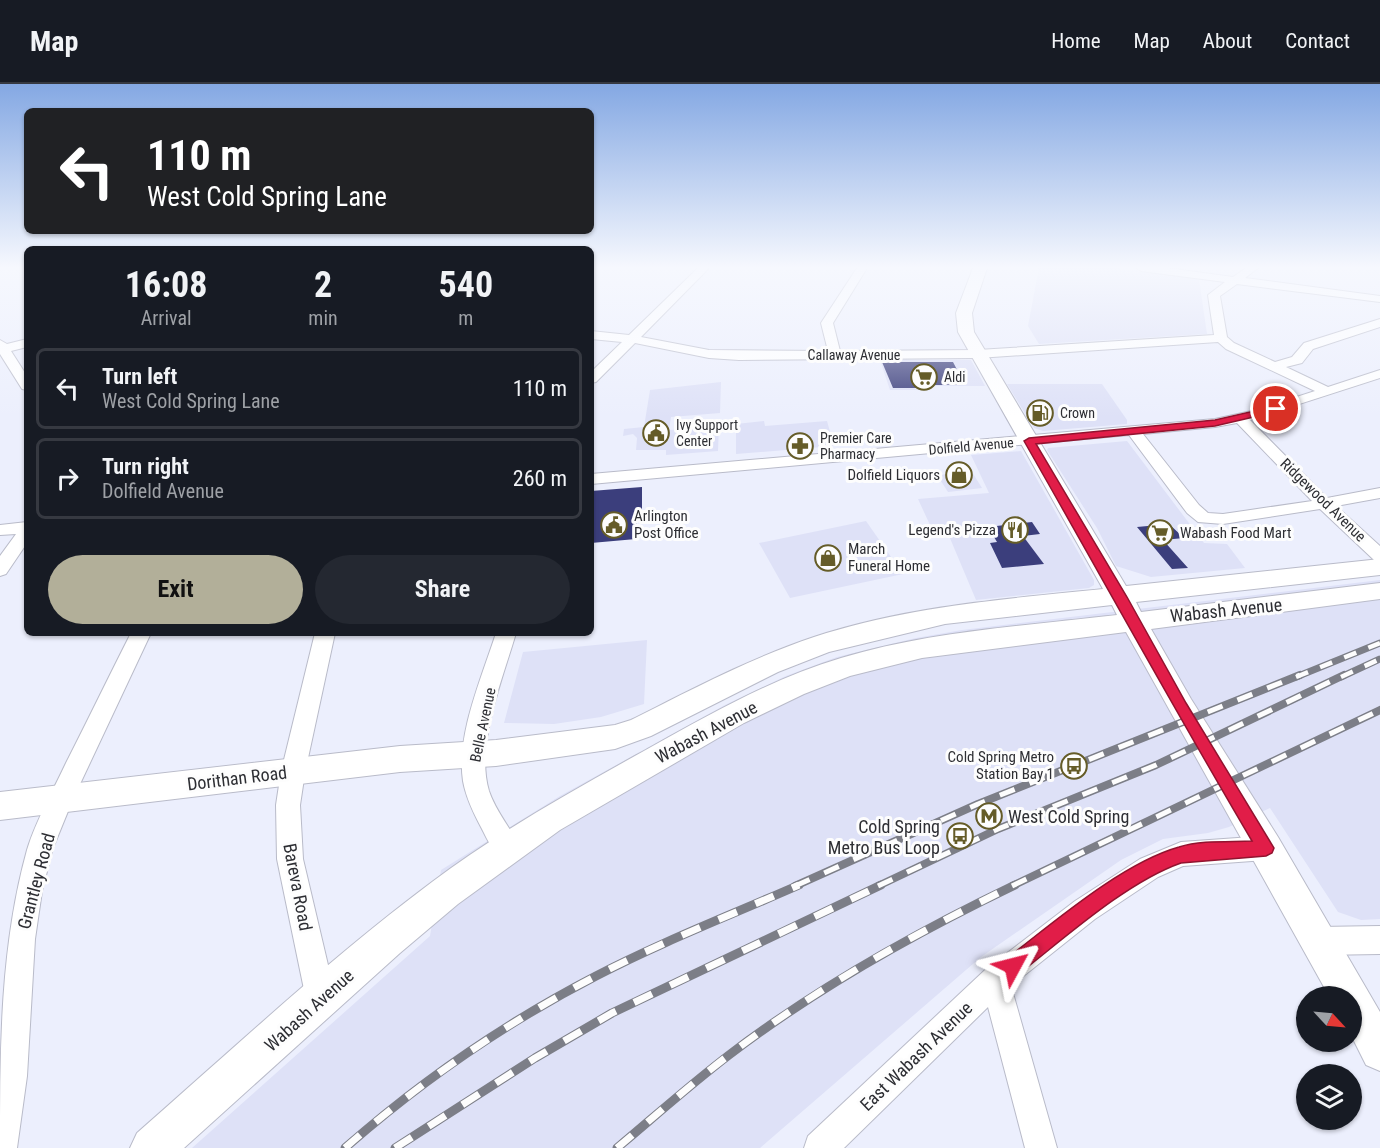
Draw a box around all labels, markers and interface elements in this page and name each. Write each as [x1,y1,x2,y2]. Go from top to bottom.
text: Map [30,25,78,58]
text: Home [1051,29,1101,53]
text: Map [1134,29,1170,53]
text: About [1203,29,1252,53]
text: Contact [1285,29,1350,53]
text: 110 m [147,131,252,180]
icon: left [48,132,126,210]
text: West Cold Spring Lane [147,181,387,213]
text: 16:08 [125,264,207,306]
text: 2 [314,264,332,306]
text: 540 [439,264,493,306]
text: Arrival [141,306,192,330]
text: min [308,306,338,330]
text: m [458,306,473,330]
street label: Callaway Avenue [808,347,901,363]
supermarket icon: Aldi [909,362,939,392]
text: Turn left [102,364,177,389]
place label: Aldi [944,369,965,385]
icon: left [51,372,84,405]
text: 110 m [513,376,567,401]
pin [1250,383,1301,434]
text: West Cold Spring Lane [102,389,280,413]
icon: arrive [1259,392,1292,425]
fuel station icon: Crown [1025,398,1055,428]
place label: Crown [1060,405,1095,421]
place label: Ivy Support Center [676,417,738,449]
public building icon: Ivy Support Center [641,418,671,448]
place label: Premier Care Pharmacy [820,430,892,462]
pharmacy icon: Premier Care Pharmacy [785,431,815,461]
street label: Dolfield Avenue [928,434,1015,458]
text: Turn right [102,454,189,479]
street label: Ridgewood Avenue [1276,455,1370,545]
shop icon: Dolfield Liquors [944,460,974,490]
icon: right [51,462,84,495]
text: 260 m [513,466,567,491]
place label: Dolfield Liquors [847,466,940,484]
text: Dolfield Avenue [102,479,224,503]
place label: Arlington Post Office [634,507,699,542]
public building icon: Arlington Post Office [599,510,629,540]
restaurant icon: Legend's Pizza [1000,515,1030,545]
supermarket icon: Wabash Food Mart [1145,518,1175,548]
place label: Legend's Pizza [908,521,996,539]
place label: Wabash Food Mart [1180,524,1291,542]
place label: March Funeral Home [848,540,930,575]
shop icon: March Funeral Home [813,543,843,573]
button: Exit [48,555,303,624]
button: Share [315,555,570,624]
street label: Wabash Avenue [1169,594,1283,626]
street label: Belle Avenue [466,686,500,764]
street label: Wabash Avenue [651,696,761,768]
place label: Cold Spring Metro Station Bay 1 [948,748,1054,783]
bus stop icon: Cold Spring Metro Station Bay 1 [1059,751,1089,781]
street label: Dorithan Road [186,761,288,795]
metro station icon: West Cold Spring [974,801,1004,831]
place label: West Cold Spring [1008,806,1129,827]
place label: Cold Spring Metro Bus Loop [828,816,940,858]
bus stop icon: Cold Spring Metro Bus Loop [945,821,975,851]
street label: Grantley Road [13,831,59,931]
street label: Bareva Road [279,842,317,932]
position arrow [981,934,1045,998]
street label: Wabash Avenue [260,965,358,1055]
north arrow [1296,986,1362,1052]
map controls [1296,986,1362,1130]
street label: East Wabash Avenue [856,997,976,1115]
button: layers [1296,1064,1362,1130]

